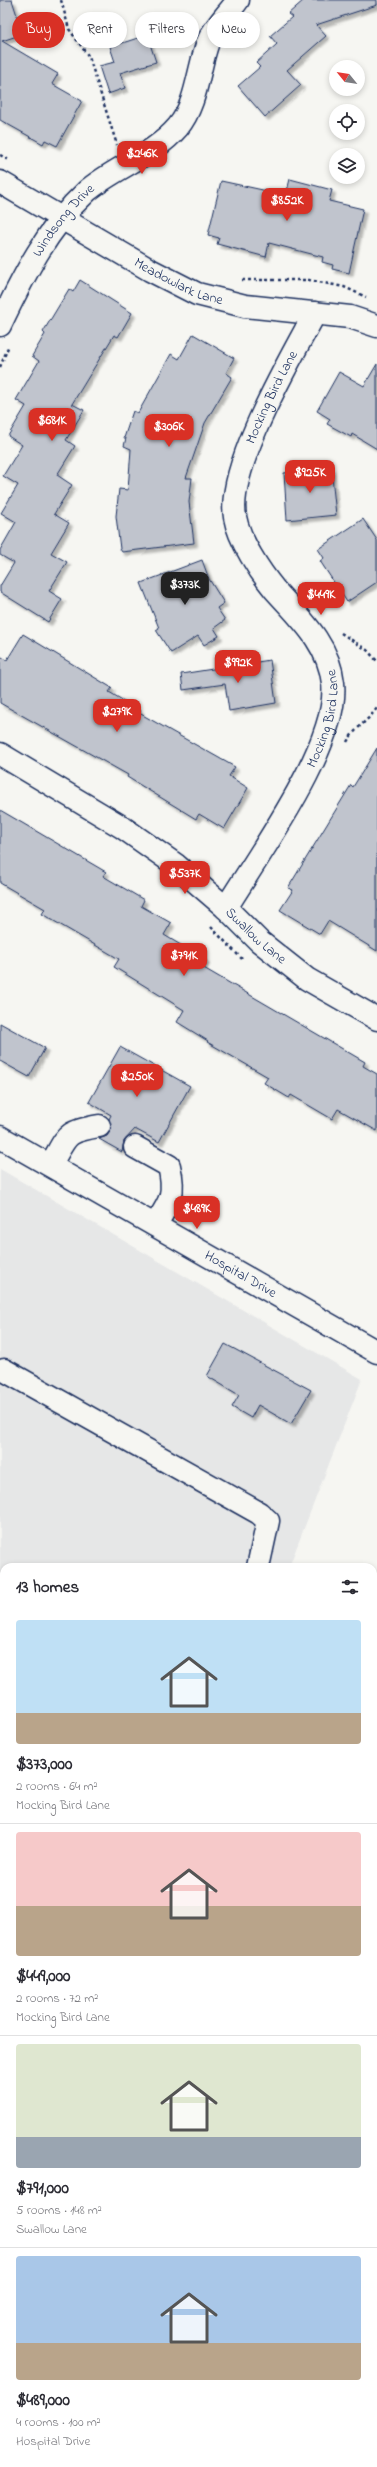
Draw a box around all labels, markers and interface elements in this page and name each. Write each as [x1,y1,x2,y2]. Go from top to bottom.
chip: Buy [12,12,65,48]
chip: Rent [73,12,127,48]
chip: Filters [135,12,199,48]
chip: New [207,12,260,48]
north arrow [329,60,365,96]
map controls [329,60,365,184]
button: locate [329,104,365,140]
pin: $246K [114,141,170,175]
text: $246K [126,144,158,163]
button: layers [329,148,365,184]
street label: Windsong Drive [27,178,99,261]
pin: $852K [259,188,315,222]
text: $852K [271,191,303,210]
street label: Meadowlark Lane [130,252,226,311]
street label: Mocking Bird Lane [240,346,303,447]
pin: $681K [24,408,80,442]
text: $681K [38,411,66,430]
pin: $306K [141,414,197,448]
text: $306K [154,417,184,436]
pin: $925K [282,460,338,494]
text: $925K [294,463,326,482]
pin: $373K [157,572,213,606]
text: $373K [170,575,200,594]
pin: $449K [293,582,349,616]
text: $449K [307,585,335,604]
pin: $992K [210,650,266,684]
text: $992K [224,653,252,672]
street label: Mocking Bird Lane [301,667,344,771]
pin: $279K [89,699,145,733]
text: $279K [102,702,132,721]
pin: $537K [157,861,213,895]
text: $537K [169,864,201,883]
street label: Swallow Lane [220,902,291,970]
pin: $791K [156,943,212,977]
text: $791K [170,946,198,965]
pin: $250K [109,1064,165,1098]
text: $250K [120,1067,154,1086]
pin: $489K [169,1196,225,1230]
text: $489K [183,1199,211,1218]
street label: Hospital Drive [201,1245,281,1304]
text: 13 homes [16,1575,79,1600]
icon: filters [339,1576,361,1598]
icon: home [153,1646,225,1718]
text: $373,000 [16,1752,72,1777]
text: 2 rooms · 64 m² [16,1777,98,1796]
text: Mocking Bird Lane [16,1796,110,1815]
icon: home [153,1858,225,1930]
text: $449,000 [16,1964,70,1989]
text: 2 rooms · 72 m² [16,1989,98,2008]
text: Mocking Bird Lane [16,2008,110,2027]
icon: home [153,2070,225,2142]
text: $791,000 [16,2176,69,2201]
text: 5 rooms · 148 m² [16,2201,102,2220]
text: Swallow Lane [16,2220,87,2239]
icon: home [153,2282,225,2354]
text: $489,000 [16,2388,70,2413]
text: 4 rooms · 100 m² [16,2413,101,2432]
text: Hospital Drive [16,2432,90,2451]

